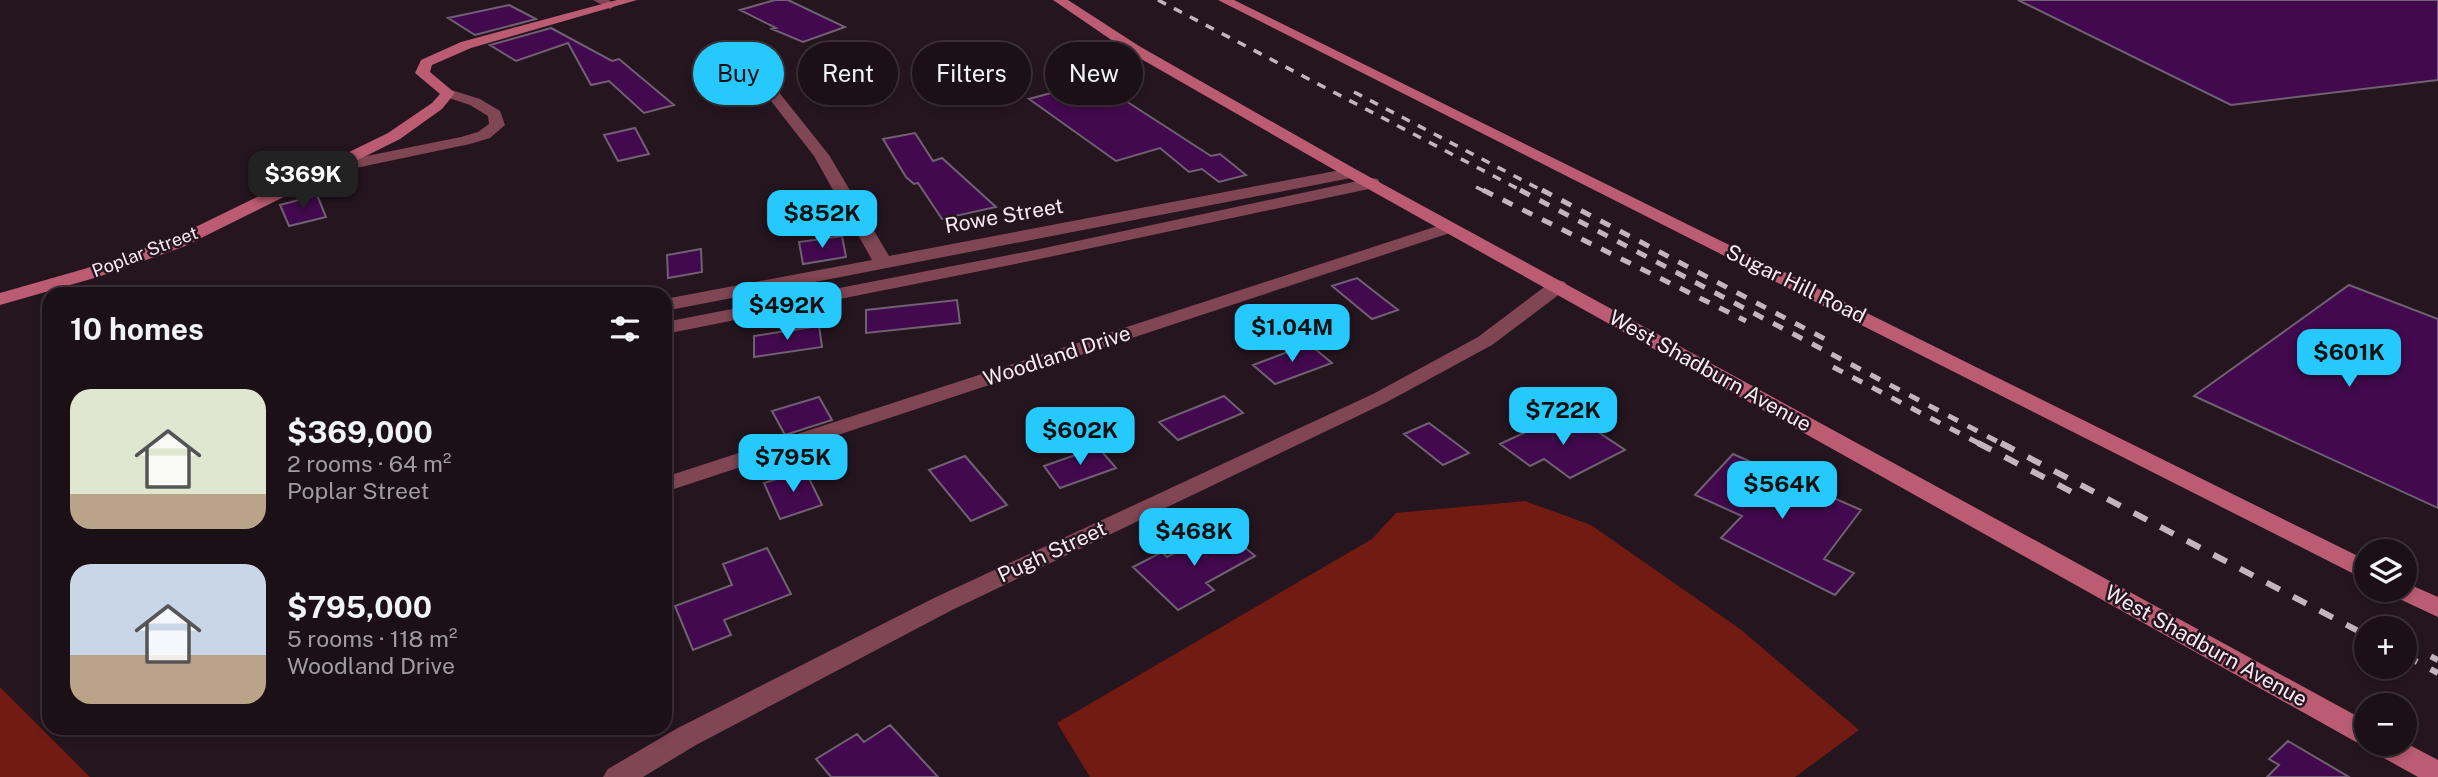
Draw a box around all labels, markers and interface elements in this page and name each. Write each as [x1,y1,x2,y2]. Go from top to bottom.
chip: Buy [693,42,784,105]
chip: Rent [798,42,898,105]
chip: Filters [912,42,1031,105]
chip: New [1045,42,1143,105]
pin: $369K [254,152,352,211]
text: $369K [264,160,342,187]
pin: $852K [773,190,871,250]
street label: Rowe Street [943,193,1065,238]
text: $852K [783,199,861,226]
street label: Poplar Street [89,222,201,281]
street label: Sugar Hill Road [1722,239,1870,328]
pin: $492K [738,282,836,342]
text: $492K [749,291,826,318]
pin: $1.04M [1235,304,1349,364]
street label: West Shadburn Avenue [1605,305,1816,437]
icon: filters [606,310,644,348]
text: 10 homes [70,311,204,347]
text: $1.04M [1251,313,1333,340]
street label: Woodland Drive [980,320,1134,391]
pin: $601K [2300,330,2398,389]
text: $601K [2313,338,2385,365]
pin: $722K [1514,388,1612,447]
text: $722K [1525,396,1601,423]
pin: $602K [1031,407,1129,467]
text: $369,000 [287,414,433,450]
text: $602K [1042,416,1118,443]
icon: home [126,417,210,501]
pin: $795K [744,434,842,494]
text: $795K [754,443,832,470]
text: 2 rooms · 64 m² [287,450,451,477]
pin: $564K [1733,462,1831,521]
text: $564K [1743,470,1821,497]
text: Poplar Street [287,477,429,504]
pin: $468K [1145,508,1243,568]
street label: Pugh Street [993,515,1110,588]
text: $468K [1155,517,1233,544]
map controls [2354,539,2417,756]
button: layers [2354,539,2417,602]
street label: West Shadburn Avenue [2101,580,2312,712]
text: $795,000 [287,589,432,625]
icon: home [126,592,210,676]
button: + [2354,616,2417,679]
text: 5 rooms · 118 m² [287,625,457,652]
text: Woodland Drive [287,652,455,679]
button: − [2354,693,2417,756]

